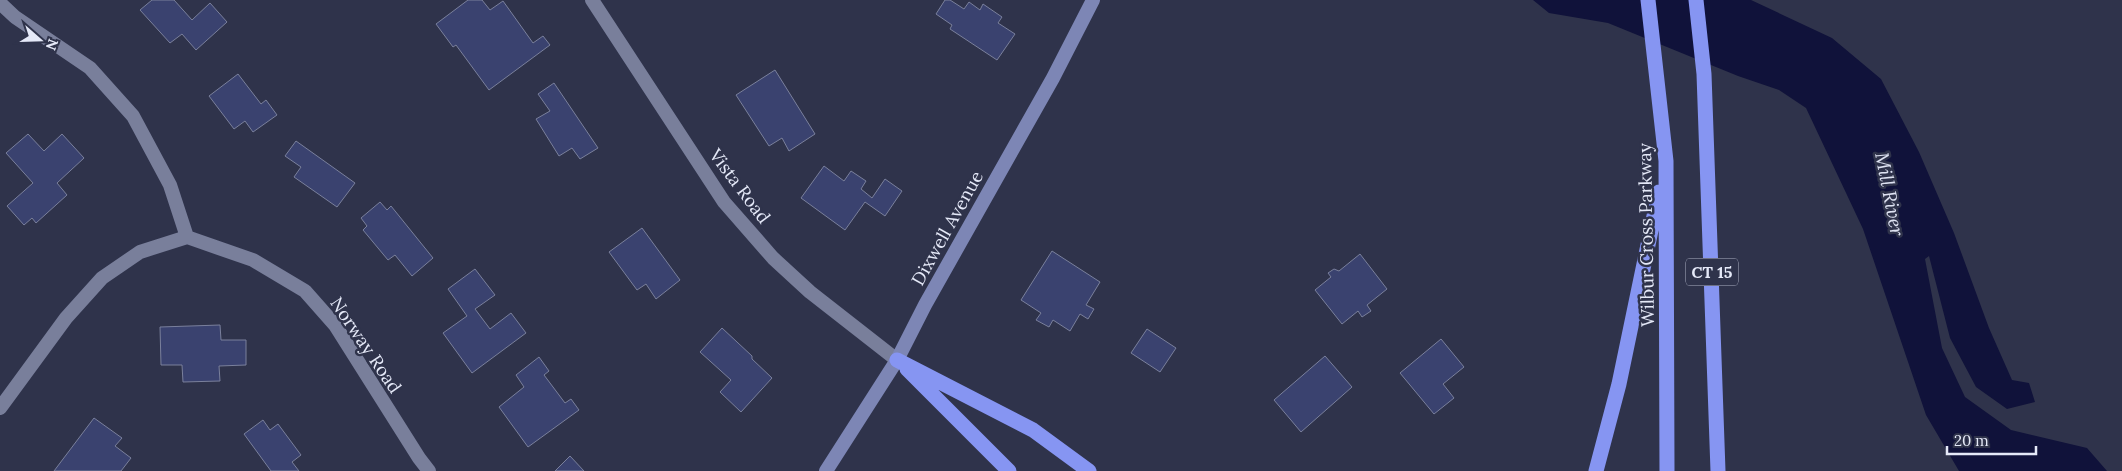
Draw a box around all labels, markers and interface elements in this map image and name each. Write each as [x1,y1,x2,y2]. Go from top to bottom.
north arrow [15,15,65,65]
text: N [42,36,63,53]
street label: Wilbur Cross Parkway [1633,142,1659,327]
street label: Vista Road [704,143,776,228]
water label: Mill River [1870,150,1910,238]
street label: Dixwell Avenue [906,166,988,289]
road number: CT 15 [1686,258,1738,286]
street label: Norway Road [325,292,407,398]
scale bar [1947,424,2036,456]
text: 20 m [1954,431,1989,450]

